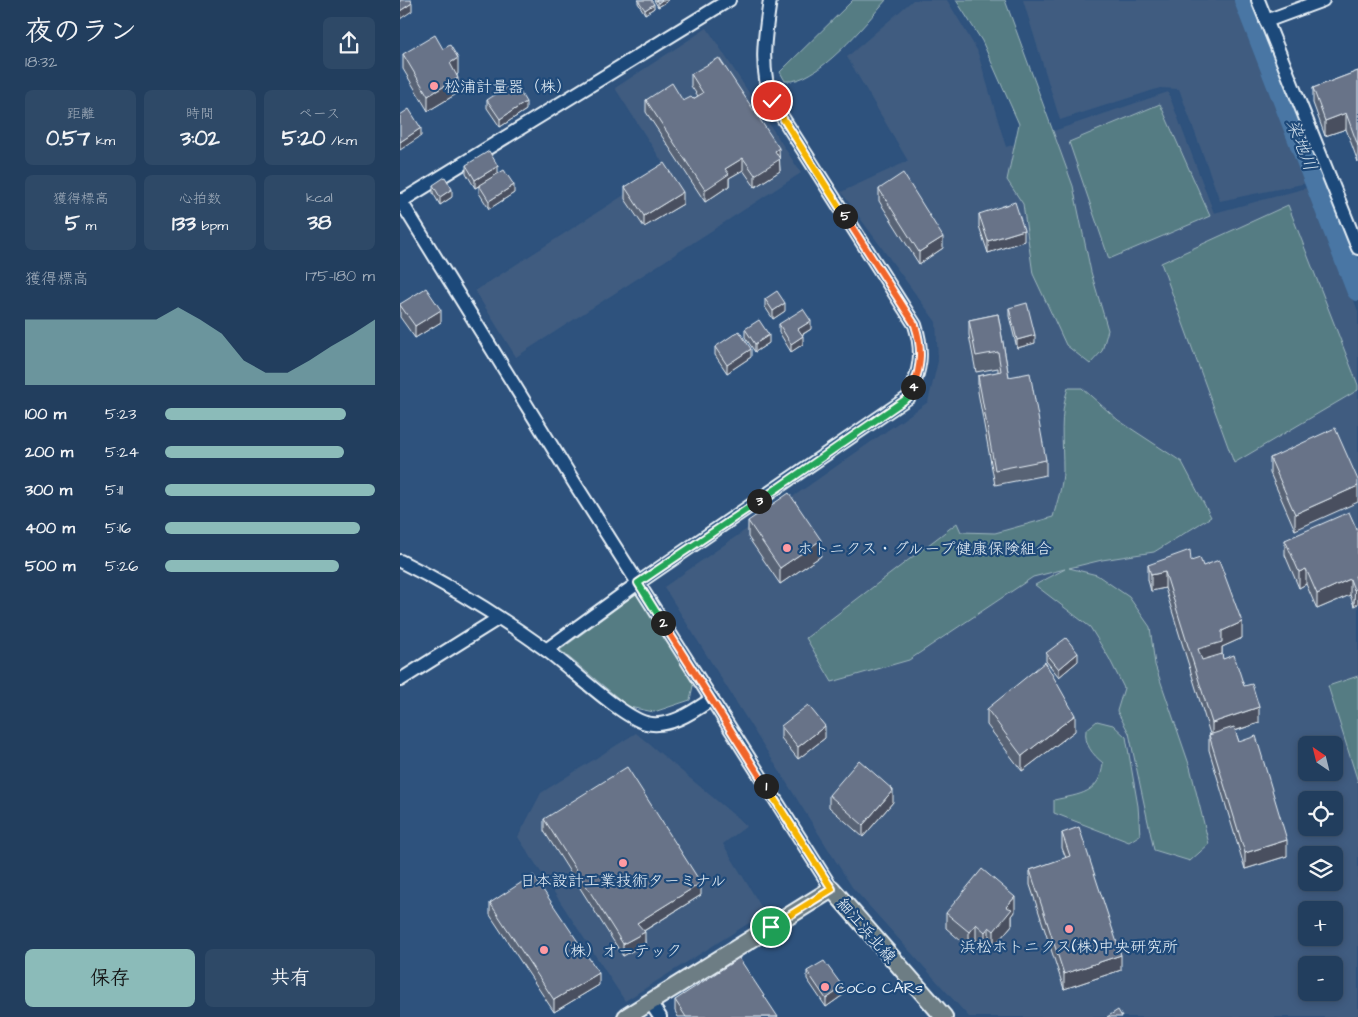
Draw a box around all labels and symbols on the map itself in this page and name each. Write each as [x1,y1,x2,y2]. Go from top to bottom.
place label: 松浦計量器（株） [444,76,572,98]
marker: 松浦計量器（株） [428,80,440,92]
pin [751,80,793,122]
water label: 染地川 [1280,115,1323,175]
pin: 5 [832,204,858,228]
pin: 4 [900,374,926,400]
pin: 3 [746,488,772,514]
place label: ホトニクス・グループ健康保険組合 [797,538,1052,560]
marker: ホトニクス・グループ健康保険組合 [781,542,793,554]
pin: 2 [650,610,676,636]
north arrow [1298,736,1342,781]
pin: 1 [754,774,778,798]
marker: 日本設計工業技術ターミナル [617,857,629,869]
place label: 日本設計工業技術ターミナル [520,870,726,892]
street label: 細江浜北線 [832,893,901,968]
pin [750,906,792,948]
marker: 浜松ホトニクス(株)中央研究所 [1063,923,1075,935]
place label: 浜松ホトニクス(株)中央研究所 [960,936,1178,958]
place label: （株）オーテック [554,940,682,962]
marker: （株）オーテック [538,944,550,956]
place label: CoCo CARs [835,977,923,999]
marker: CoCo CARs [819,981,831,993]

